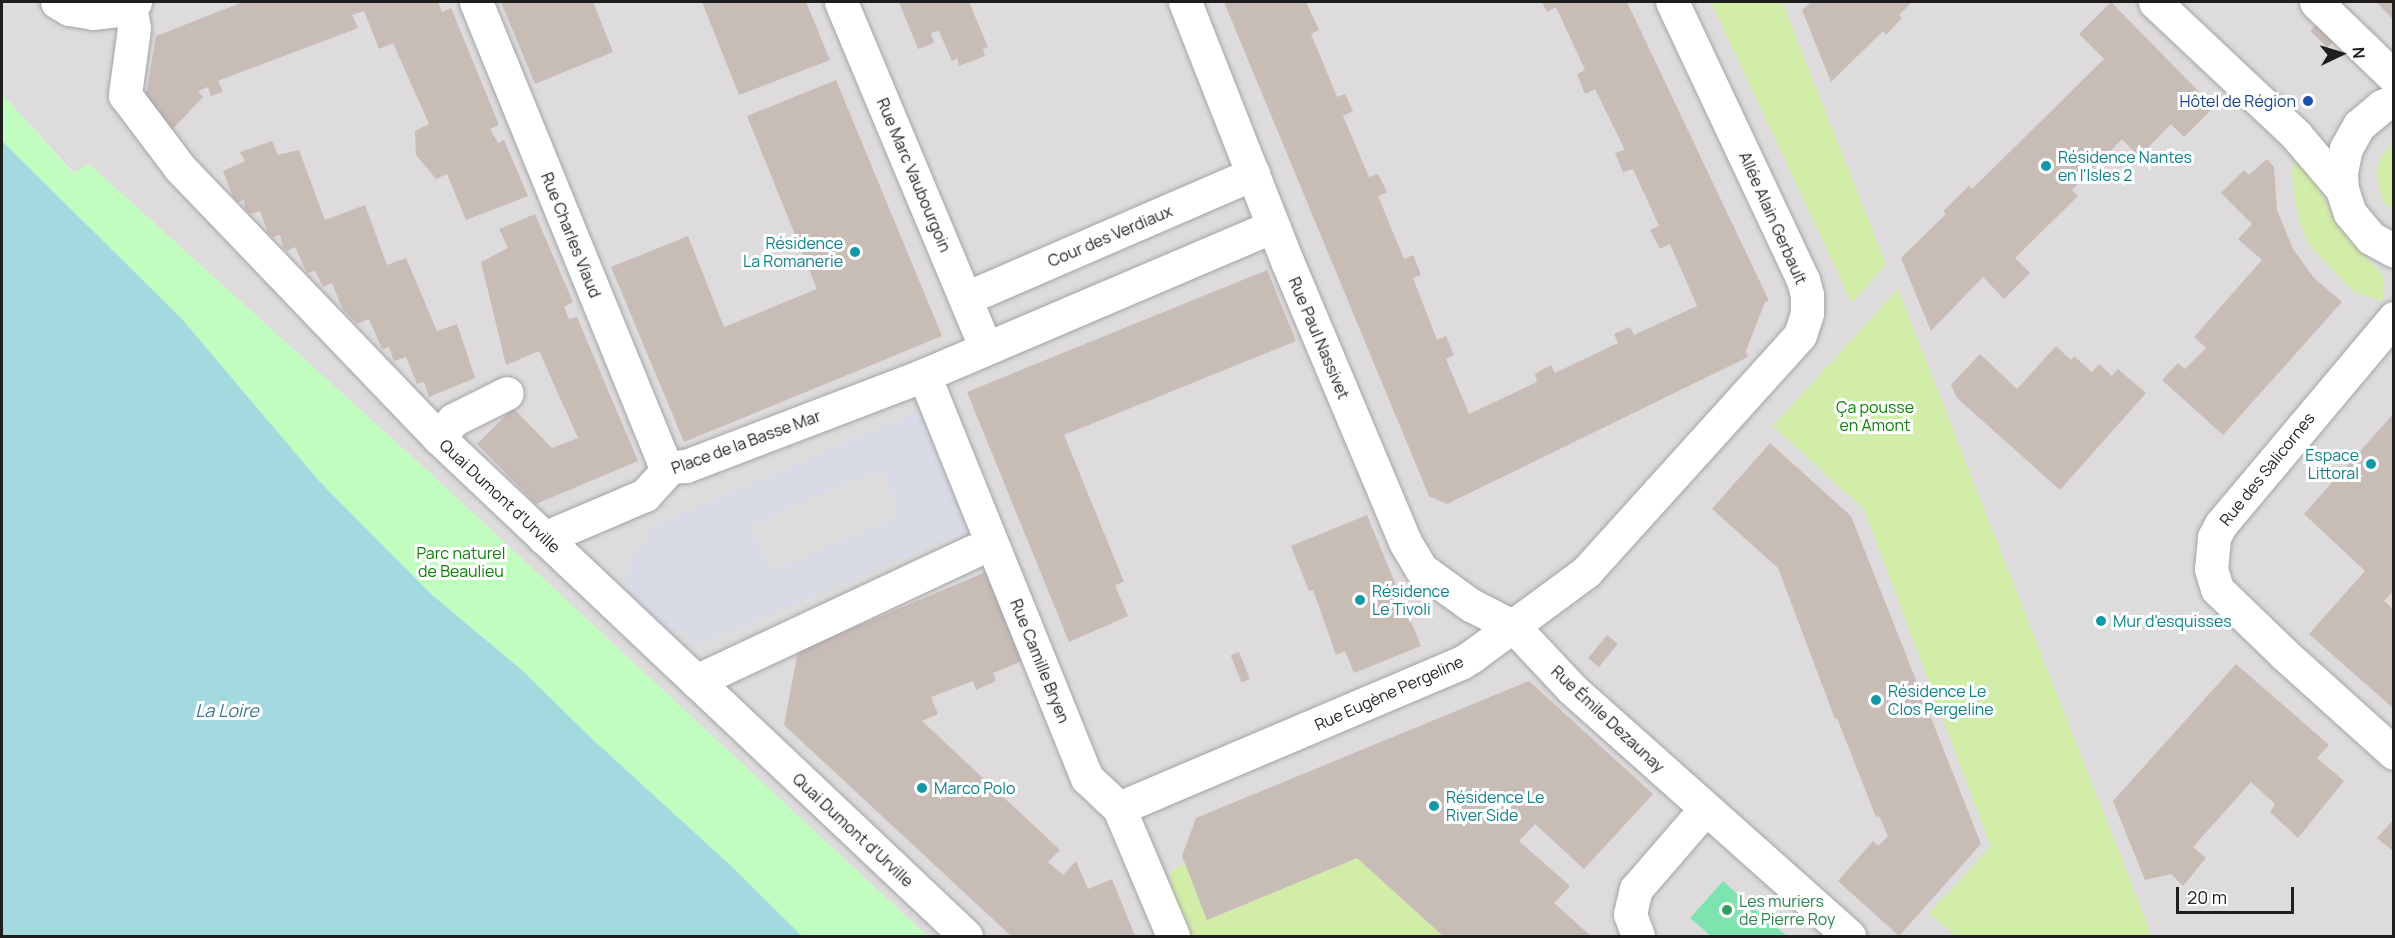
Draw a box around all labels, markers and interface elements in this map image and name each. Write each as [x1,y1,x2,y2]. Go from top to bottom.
north arrow [2311,24,2371,84]
text: N [2348,46,2370,59]
place label: Hôtel de Région [2180,91,2296,111]
marker: Hôtel de Région [2301,94,2315,108]
street label: Rue Marc Vaubourgoin [873,95,955,255]
place label: Résidence Nantes en l'Isles 2 [2058,147,2192,185]
street label: Allée Alain Gerbault [1735,149,1811,287]
marker: Résidence Nantes en l'Isles 2 [2039,159,2053,173]
street label: Rue Charles Viaud [537,170,605,300]
street label: Cour des Verdiaux [1045,201,1175,271]
place label: Résidence La Romanerie [743,233,843,271]
marker: Résidence La Romanerie [848,245,862,259]
street label: Rue Paul Nassivet [1285,274,1353,402]
park label: Ça pousse en Amont [1836,397,1914,435]
street label: Place de la Basse Mar [669,406,823,478]
street label: Rue des Salicornes [2216,409,2318,529]
street label: Quai Dumont d'Urville [436,435,564,557]
place label: Espace Littoral [2305,445,2359,483]
marker: Espace Littoral [2364,457,2378,471]
park label: Parc naturel de Beaulieu [417,543,505,581]
place label: Résidence Le Tivoli [1372,581,1450,619]
marker: Résidence Le Tivoli [1353,593,1367,607]
street label: Rue Camille Bryen [1006,596,1074,726]
place label: Mur d'esquisses [2113,611,2232,631]
marker: Mur d'esquisses [2094,614,2108,628]
street label: Rue Eugène Pergeline [1312,652,1466,734]
street label: Rue Émile Dezaunay [1547,662,1669,776]
place label: Résidence Le Clos Pergeline [1888,681,1994,719]
marker: Résidence Le Clos Pergeline [1869,693,1883,707]
water label: La Loire [195,699,259,721]
street label: Quai Dumont d'Urville [789,769,917,891]
place label: Marco Polo [934,778,1015,798]
marker: Marco Polo [915,781,929,795]
place label: Résidence Le River Side [1446,787,1544,825]
marker: Résidence Le River Side [1427,799,1441,813]
scale bar [2179,875,2298,913]
text: 20 m [2187,885,2227,909]
place label: Les muriers de Pierre Roy [1739,891,1835,929]
marker: Les muriers de Pierre Roy [1720,903,1734,917]

